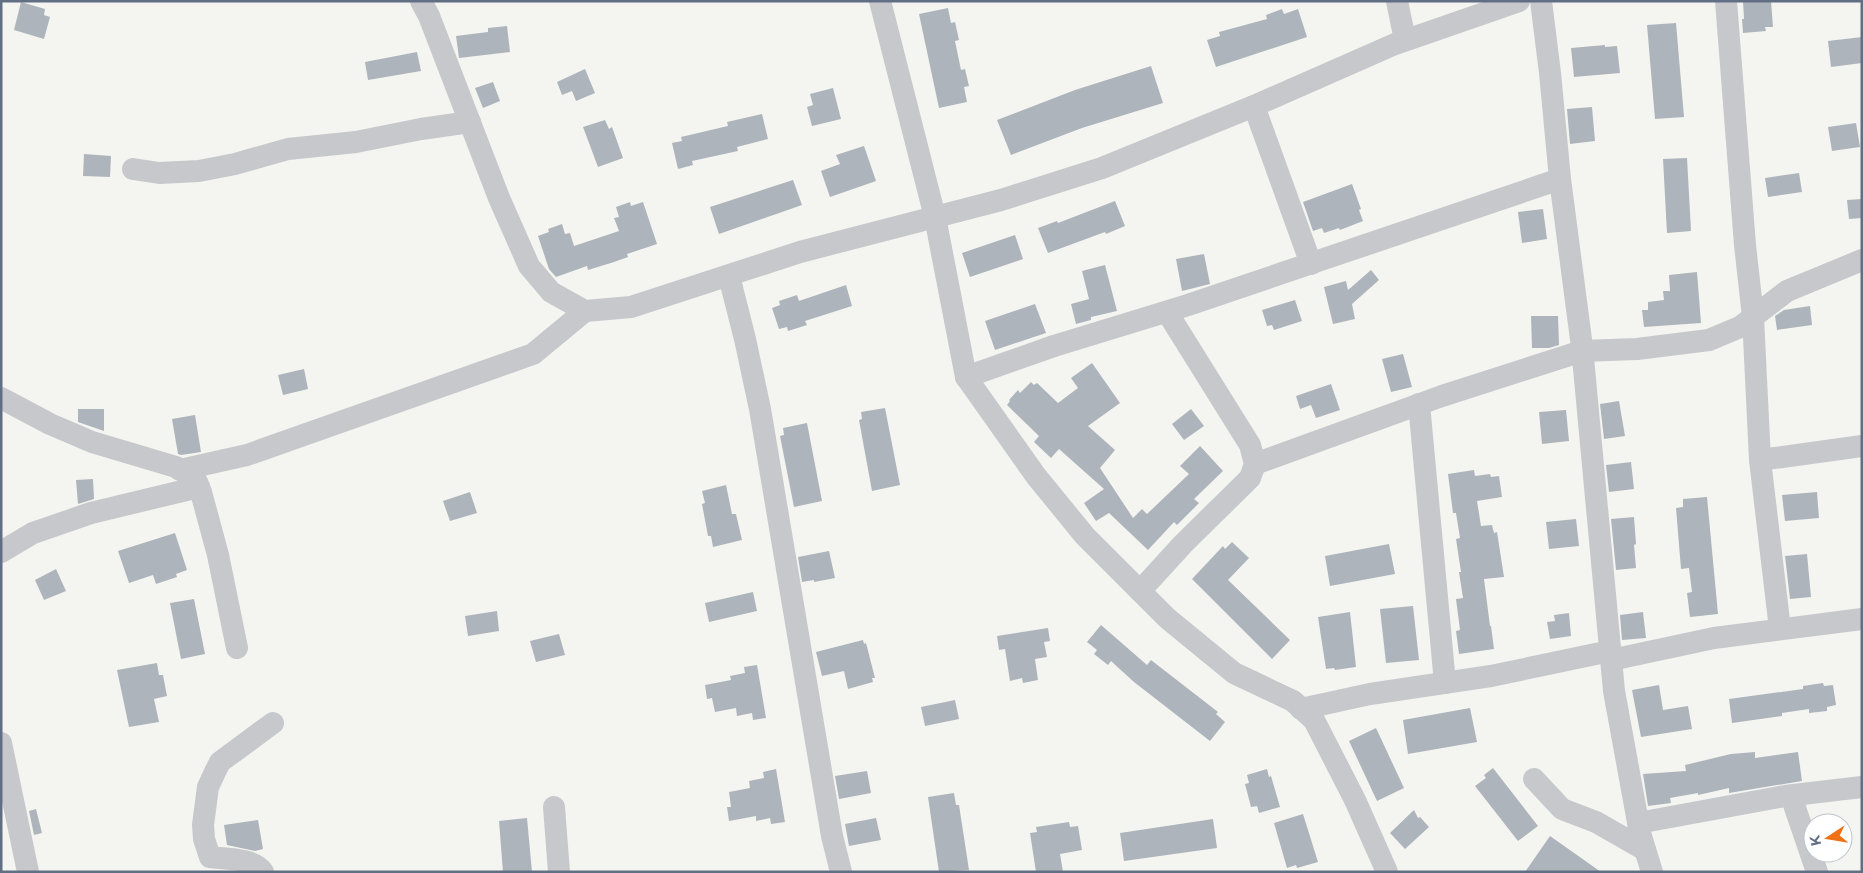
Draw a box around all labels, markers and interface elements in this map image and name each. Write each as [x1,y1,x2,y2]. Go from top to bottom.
north arrow [1803,813,1853,863]
text: K [1805,833,1825,848]

